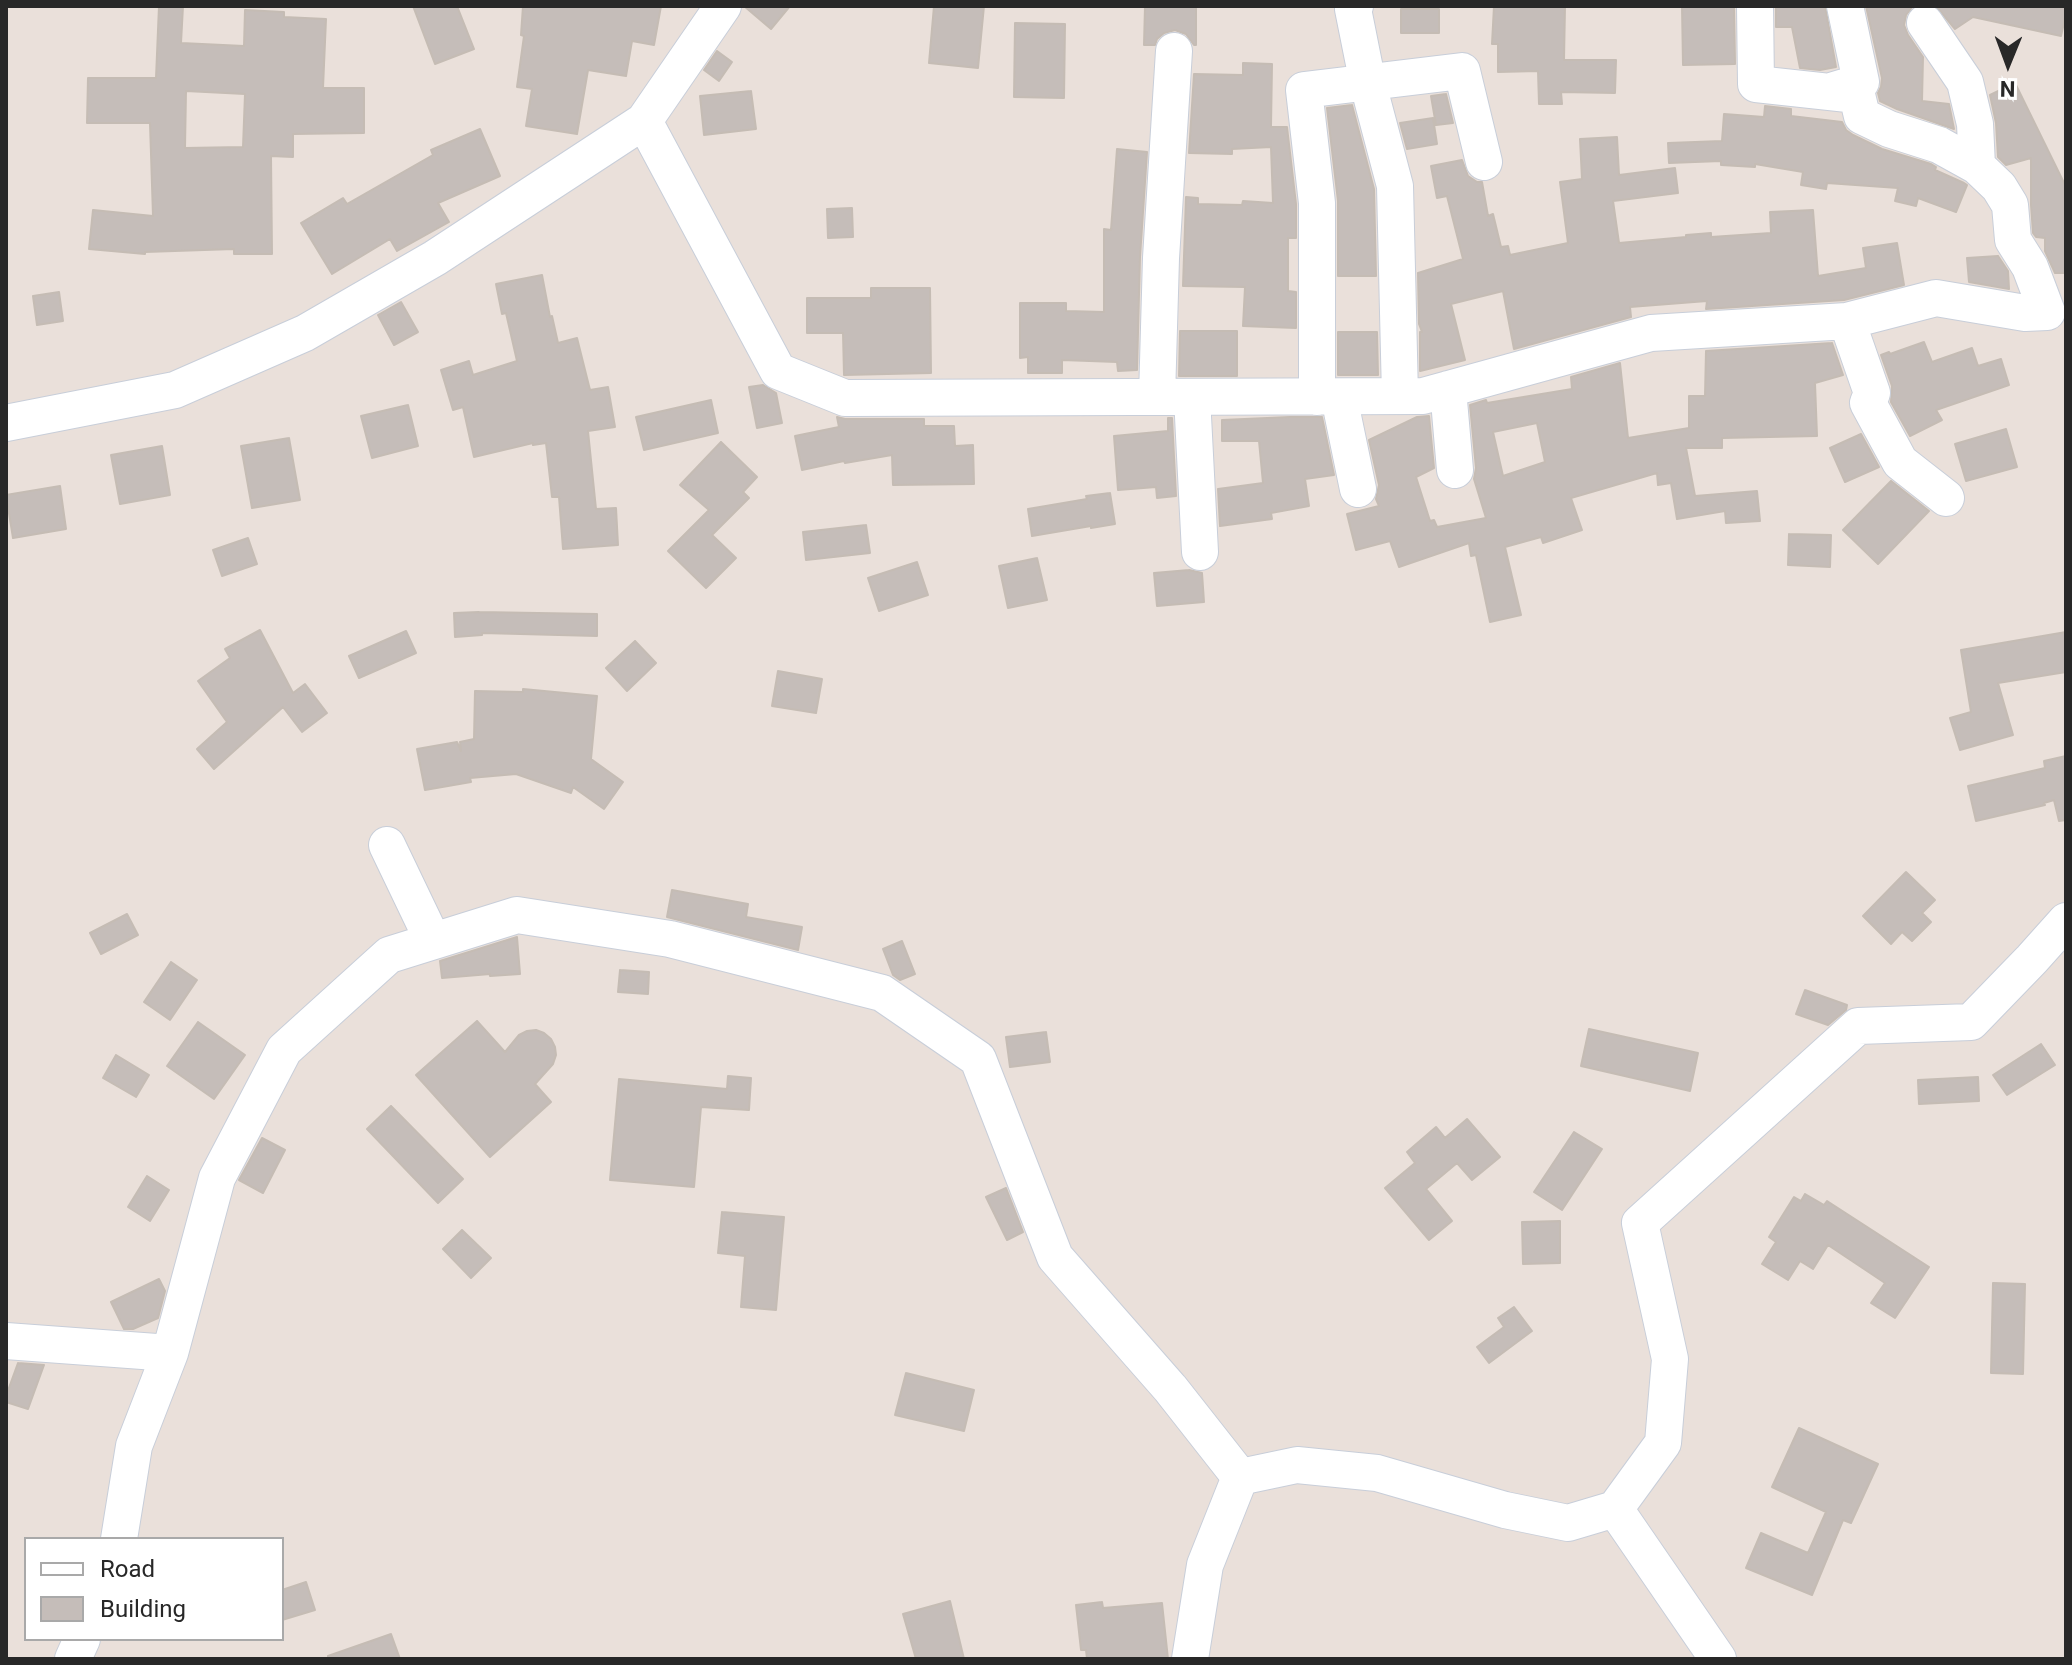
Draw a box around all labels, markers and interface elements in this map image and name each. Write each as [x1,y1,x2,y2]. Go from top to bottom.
north arrow [1968,24,2048,104]
text: N [2000,76,2016,101]
legend [24,1537,284,1641]
text: Road [100,1555,155,1583]
text: Building [100,1595,186,1623]

